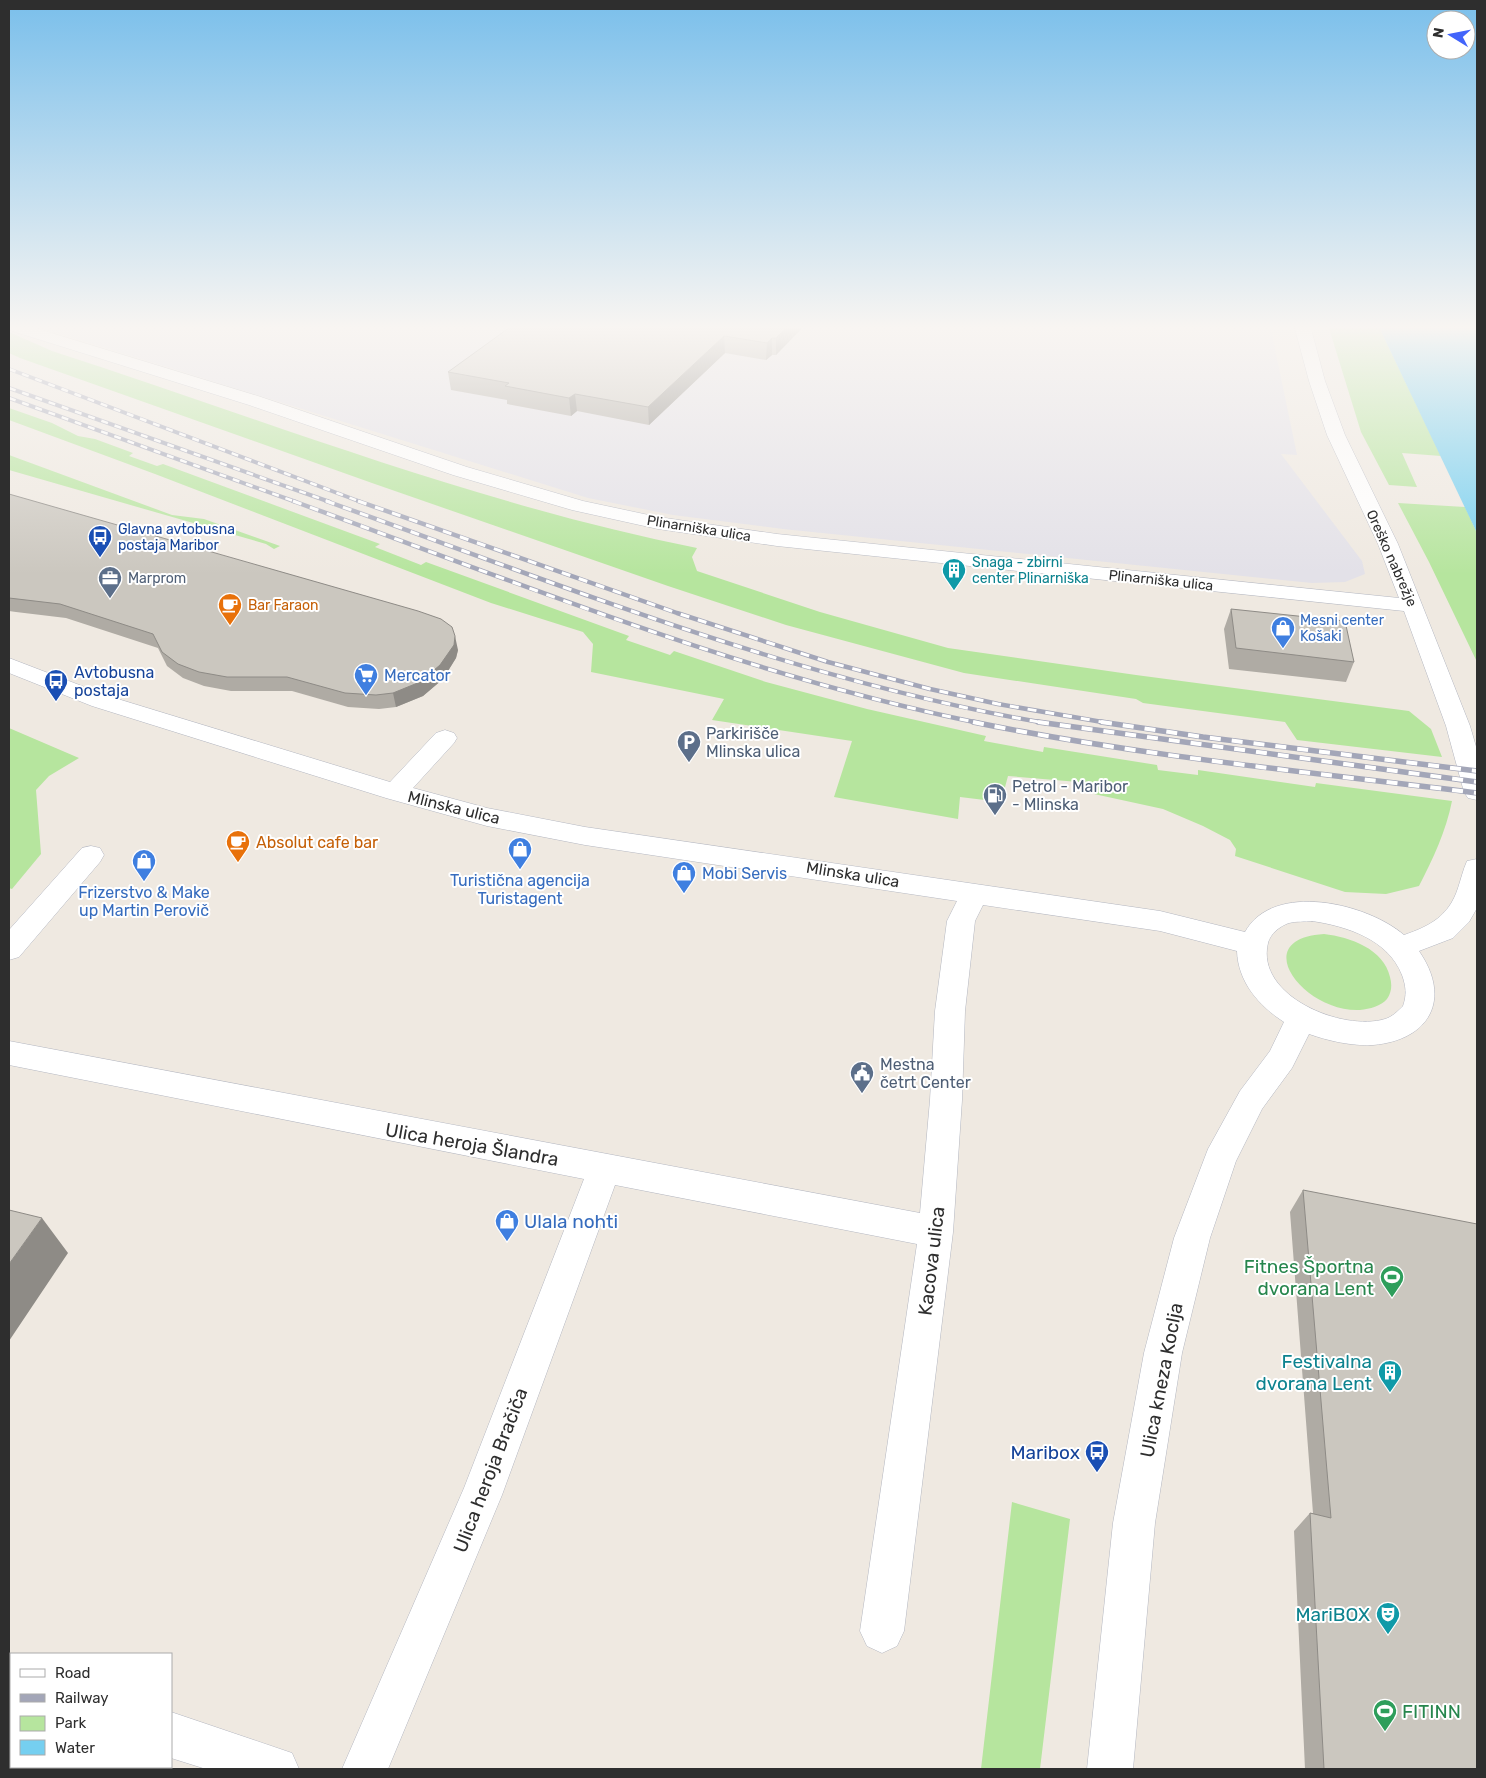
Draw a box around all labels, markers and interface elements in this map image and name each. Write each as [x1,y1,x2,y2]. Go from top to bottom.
north arrow [1426,10,1476,60]
text: N [1429,26,1448,39]
street label: Oreško nabrežje [1363,507,1421,609]
street label: Plinarniška ulica [646,512,752,545]
place label: Glavna avtobusna postaja Maribor [118,521,235,554]
bus stop icon: Glavna avtobusna postaja Maribor [87,524,113,558]
place label: Snaga - zbirni center Plinarniška [972,554,1089,587]
building icon: Snaga - zbirni center Plinarniška [941,557,967,591]
office icon: Marprom [97,565,123,599]
street label: Plinarniška ulica [1108,567,1214,594]
place label: Marprom [128,570,186,587]
cafe icon: Bar Faraon [217,592,243,626]
place label: Bar Faraon [248,597,318,614]
place label: Mesni center Košaki [1300,612,1385,645]
shop icon: Mesni center Košaki [1270,615,1296,649]
supermarket icon: Mercator [353,662,379,696]
place label: Avtobusna postaja [74,663,154,700]
place label: Mercator [384,666,451,685]
bus stop icon: Avtobusna postaja [43,668,69,702]
place label: Parkirišče Mlinska ulica [706,724,800,761]
parking icon: Parkirišče Mlinska ulica [676,729,702,763]
place label: Petrol - Maribor - Mlinska [1012,777,1128,814]
fuel station icon: Petrol - Maribor - Mlinska [982,782,1008,816]
street label: Mlinska ulica [406,787,502,828]
cafe icon: Absolut cafe bar [225,829,251,863]
place label: Absolut cafe bar [256,833,378,852]
shop icon: Turistična agencija Turistagent [507,836,533,870]
shop icon: Frizerstvo & Make up Martin Perovič [131,848,157,882]
street label: Mlinska ulica [805,858,901,891]
shop icon: Mobi Servis [671,860,697,894]
place label: Mobi Servis [702,864,787,883]
place label: Turistična agencija Turistagent [450,871,590,908]
place label: Frizerstvo & Make up Martin Perovič [78,883,210,920]
place label: Mestna četrt Center [880,1055,971,1092]
public building icon: Mestna četrt Center [849,1060,875,1094]
street label: Ulica heroja Šlandra [383,1118,560,1171]
street label: Kacova ulica [913,1205,950,1317]
shop icon: Ulala nohti [494,1208,520,1242]
place label: Ulala nohti [524,1210,618,1233]
place label: Fitnes Športna dvorana Lent [1244,1255,1375,1300]
sports icon: Fitnes Športna dvorana Lent [1379,1264,1405,1298]
street label: Ulica kneza Koclja [1135,1301,1188,1459]
place label: Festivalna dvorana Lent [1255,1350,1373,1395]
building icon: Festivalna dvorana Lent [1377,1359,1403,1393]
street label: Ulica heroja Bračiča [448,1385,532,1556]
bus stop icon: Maribox [1084,1439,1110,1473]
place label: Maribox [1010,1441,1080,1464]
theatre icon: MariBOX [1375,1601,1401,1635]
place label: MariBOX [1295,1603,1370,1626]
legend [10,1653,172,1768]
text: Road [55,1664,91,1682]
text: Railway [55,1689,109,1707]
sports icon: FITINN [1372,1698,1398,1732]
place label: FITINN [1402,1700,1461,1723]
text: Park [55,1714,86,1732]
text: Water [55,1739,95,1757]

